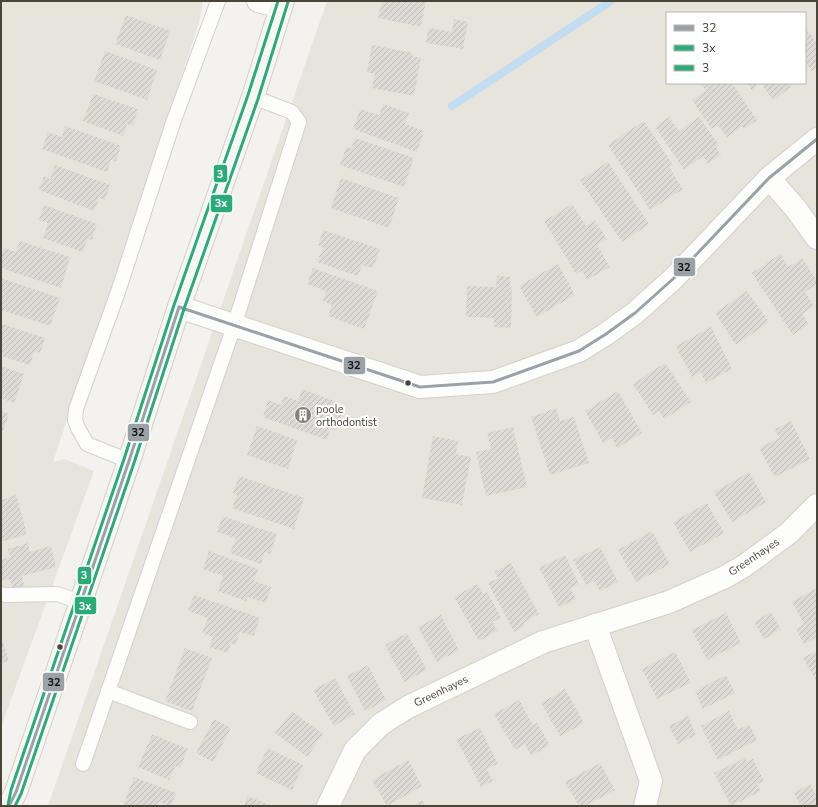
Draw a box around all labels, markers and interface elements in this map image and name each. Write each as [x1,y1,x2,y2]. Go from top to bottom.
legend [666,12,806,84]
text: 32 [702,20,716,36]
text: 3x [702,40,716,56]
text: 3 [702,60,709,76]
line badge: 3 [213,164,228,183]
text: 3 [217,167,223,182]
line badge: 3x [210,194,233,213]
text: 3x [215,196,228,211]
line badge: 32 [673,257,696,277]
text: 32 [677,260,691,275]
line badge: 32 [343,356,366,375]
text: 32 [347,358,361,373]
unlabelled marker [403,378,413,388]
place label: poole orthodontist [316,402,377,430]
building icon: poole orthodontist [293,405,313,425]
line badge: 32 [127,423,150,442]
text: 32 [131,425,145,440]
street label: Greenhayes [726,534,782,580]
line badge: 3 [77,566,92,585]
text: 3 [81,568,87,583]
line badge: 3x [74,596,97,615]
text: 3x [79,599,92,614]
unlabelled marker [55,642,65,652]
street label: Greenhayes [411,671,471,711]
line badge: 32 [42,672,65,692]
text: 32 [47,675,61,690]

